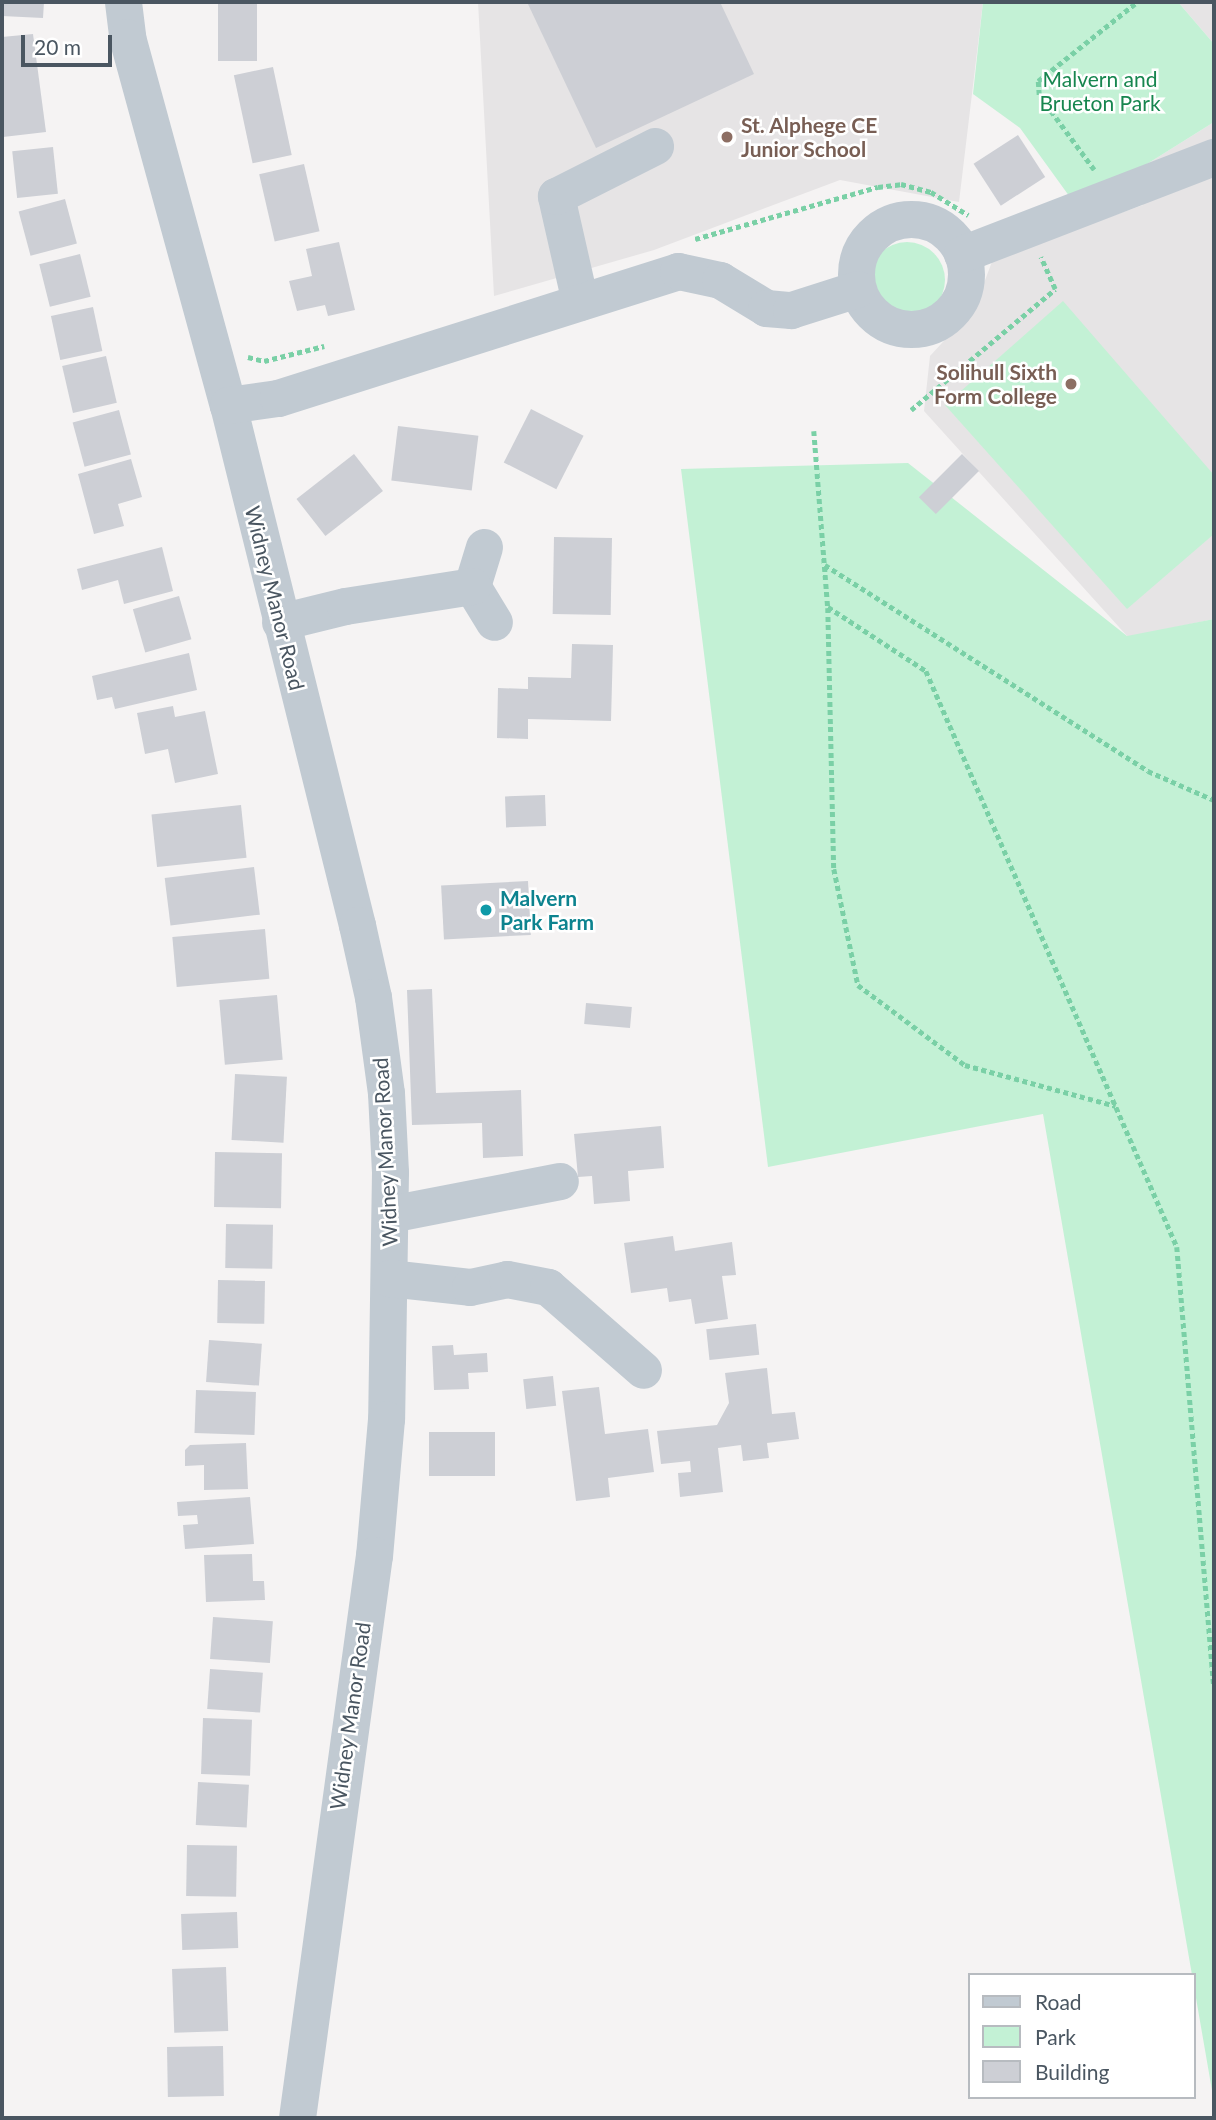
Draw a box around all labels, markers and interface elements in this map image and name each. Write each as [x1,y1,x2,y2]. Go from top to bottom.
scale bar [24,21,116,65]
text: 20 m [34,34,81,59]
park label: Malvern and Brueton Park [1039,66,1161,116]
place label: St. Alphege CE Junior School [741,112,878,162]
marker: St. Alphege CE Junior School [719,129,735,145]
place label: Solihull Sixth Form College [934,359,1057,409]
marker: Solihull Sixth Form College [1063,376,1079,392]
street label: Widney Manor Road [240,503,310,693]
place label: Malvern Park Farm [500,885,594,935]
marker: Malvern Park Farm [478,902,494,918]
street label: Widney Manor Road [367,1056,403,1248]
street label: Widney Manor Road [324,1620,376,1812]
legend [968,1973,1195,2099]
text: Road [1035,1989,1082,2014]
text: Park [1035,2024,1076,2049]
text: Building [1035,2059,1110,2084]

